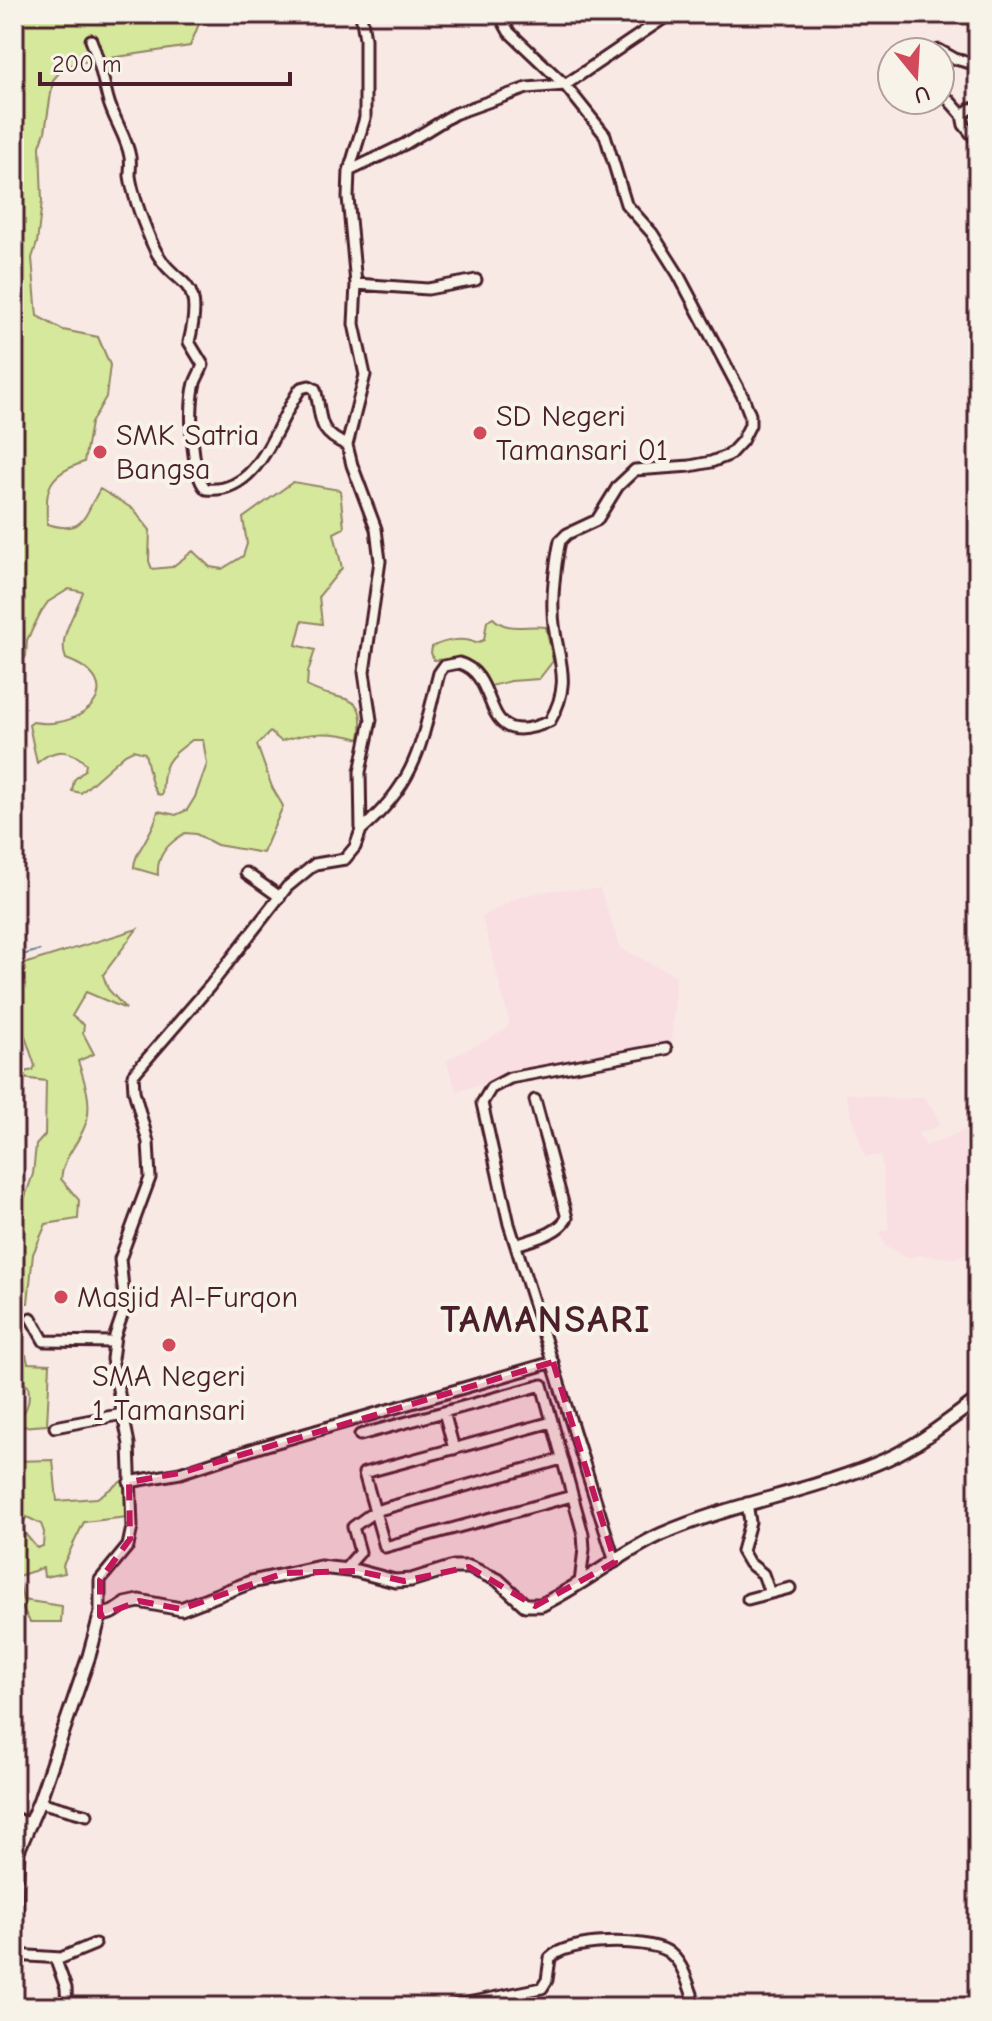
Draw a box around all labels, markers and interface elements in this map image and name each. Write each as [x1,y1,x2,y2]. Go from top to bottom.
scale bar [40,36,290,86]
north arrow [876,36,956,116]
text: 200 m [52,50,122,78]
text: U [911,79,933,109]
place label: SD Negeri Tamansari 01 [496,399,668,468]
place label: SMK Satria Bangsa [116,418,259,487]
marker: SD Negeri Tamansari 01 [471,424,489,442]
marker: SMK Satria Bangsa [91,443,109,461]
place label: Masjid Al-Furqon [77,1280,298,1315]
marker: Masjid Al-Furqon [52,1288,70,1306]
district label: TAMANSARI [440,1298,652,1342]
marker: SMA Negeri 1 Tamansari [160,1336,178,1354]
place label: SMA Negeri 1 Tamansari [92,1359,246,1428]

